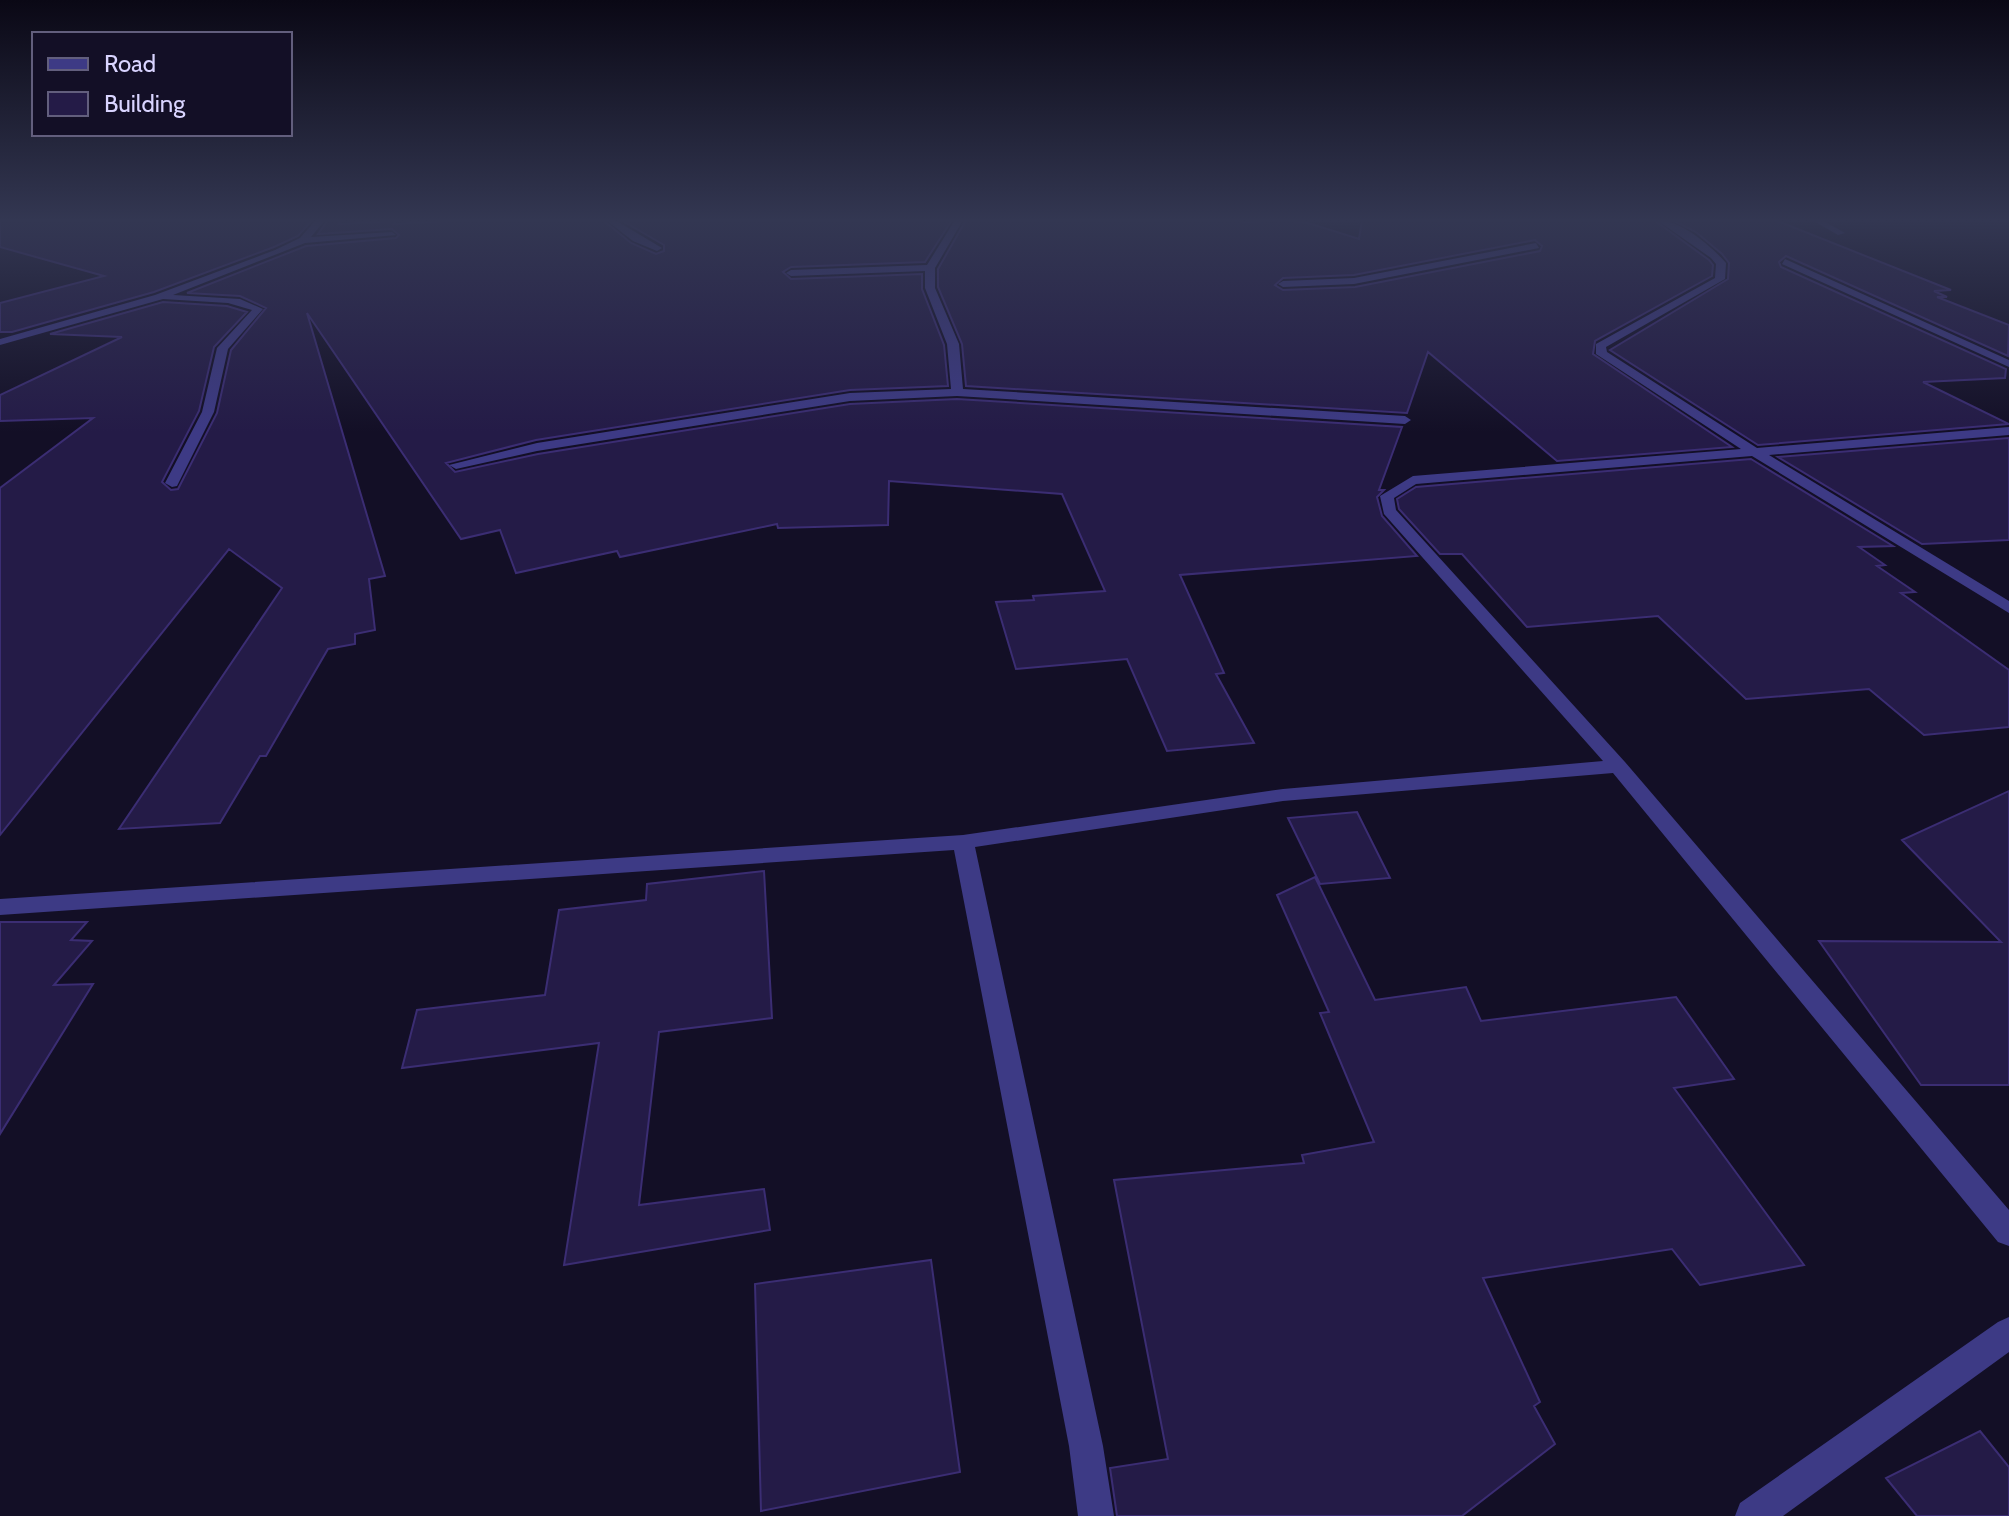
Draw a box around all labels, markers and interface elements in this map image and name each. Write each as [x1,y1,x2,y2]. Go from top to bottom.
legend [32,32,292,136]
text: Road [104,49,156,78]
text: Building [104,89,186,118]

